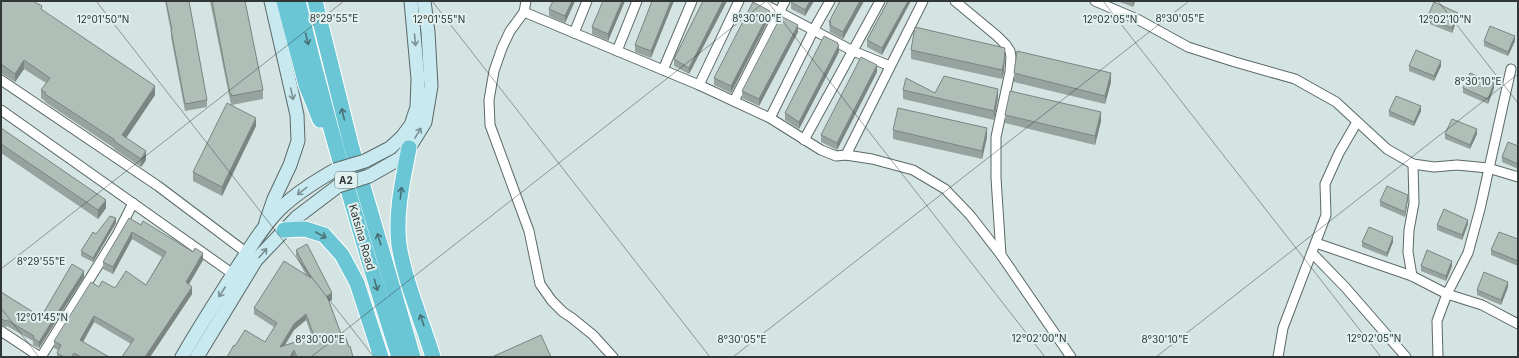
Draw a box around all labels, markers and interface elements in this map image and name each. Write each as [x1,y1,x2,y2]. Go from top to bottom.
text: 8°29'55"E [310,12,358,24]
text: 8°30'00"E [732,12,782,24]
text: 8°30'05"E [1155,12,1205,24]
text: 12°01'50"N [77,13,129,25]
text: 12°01'55"N [413,13,465,25]
text: 12°02'05"N [1083,13,1137,25]
text: 12°02'10"N [1419,13,1471,25]
one-way arrow [304,32,311,45]
one-way arrow [411,33,418,46]
text: 8°30'10"E [1454,75,1502,87]
one-way arrow [288,87,296,100]
one-way arrow [339,108,347,121]
one-way arrow [415,127,423,139]
road number: A2 [335,172,357,188]
one-way arrow [297,187,308,195]
one-way arrow [398,187,405,200]
street label: Katsina Road [346,202,378,272]
one-way arrow [316,231,327,240]
one-way arrow [374,233,382,245]
one-way arrow [258,248,267,259]
text: 8°29'55"E [17,255,65,267]
one-way arrow [373,279,380,292]
one-way arrow [217,286,225,298]
text: 12°01'45"N [16,311,68,323]
one-way arrow [417,314,425,326]
text: 12°02'00"N [1012,332,1066,344]
text: 12°02'05"N [1347,332,1401,344]
text: 8°30'00"E [295,333,345,345]
text: 8°30'05"E [717,333,767,345]
text: 8°30'10"E [1141,333,1189,345]

